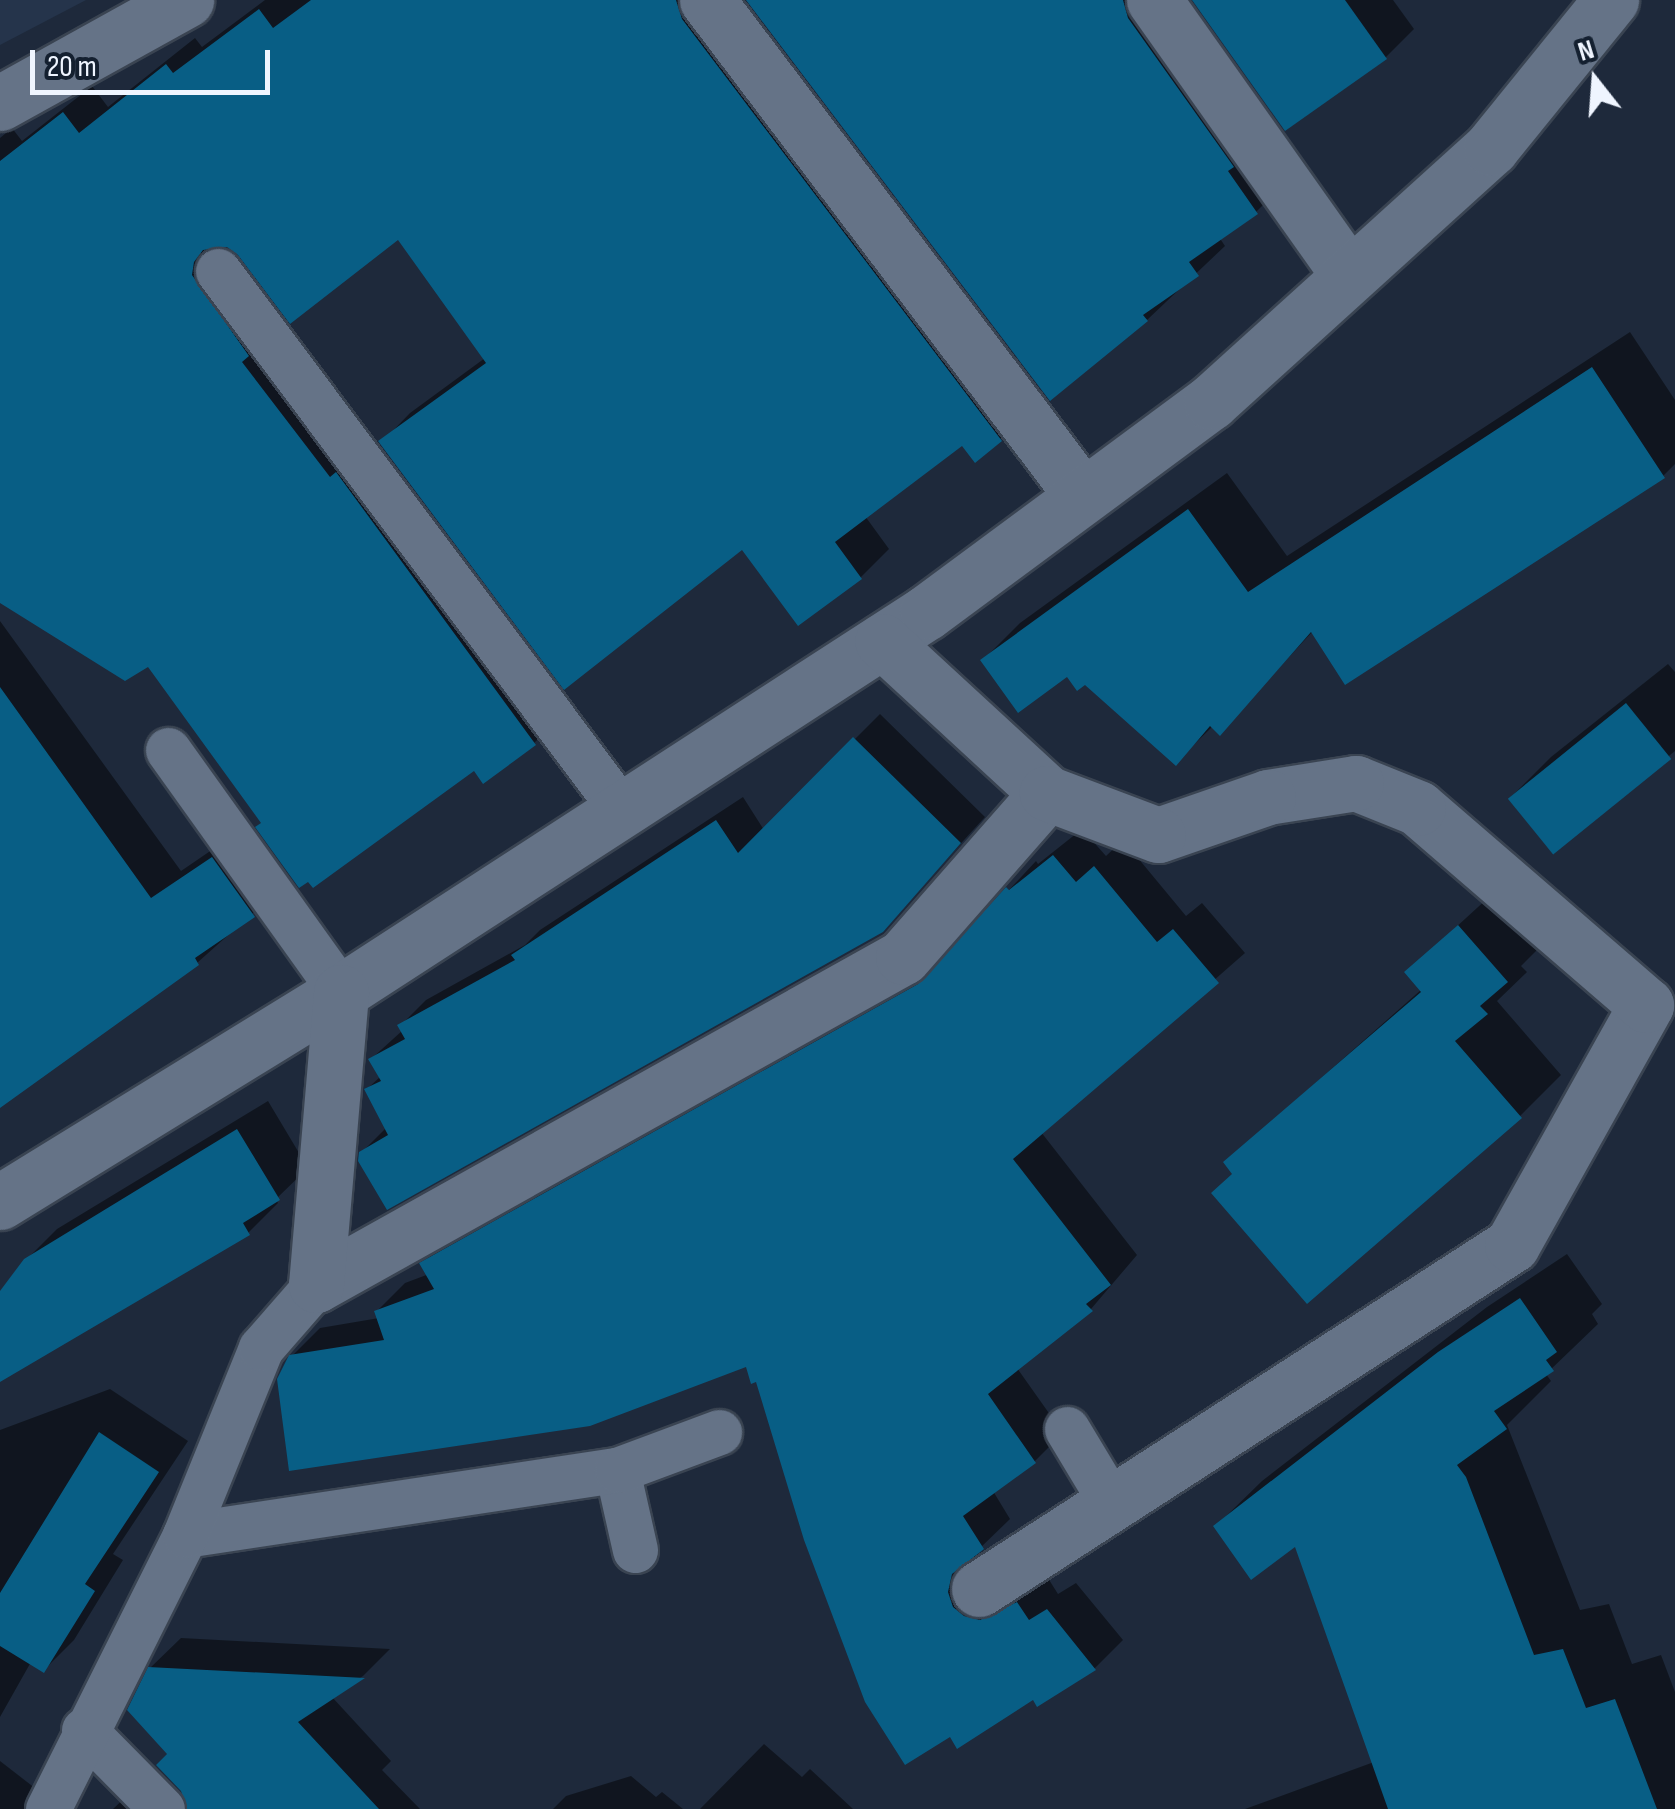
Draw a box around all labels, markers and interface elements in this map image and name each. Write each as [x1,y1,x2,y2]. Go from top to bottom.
scale bar [35,30,275,92]
north arrow [1545,30,1645,130]
text: N [1574,33,1598,69]
text: 20 m [47,49,97,85]

